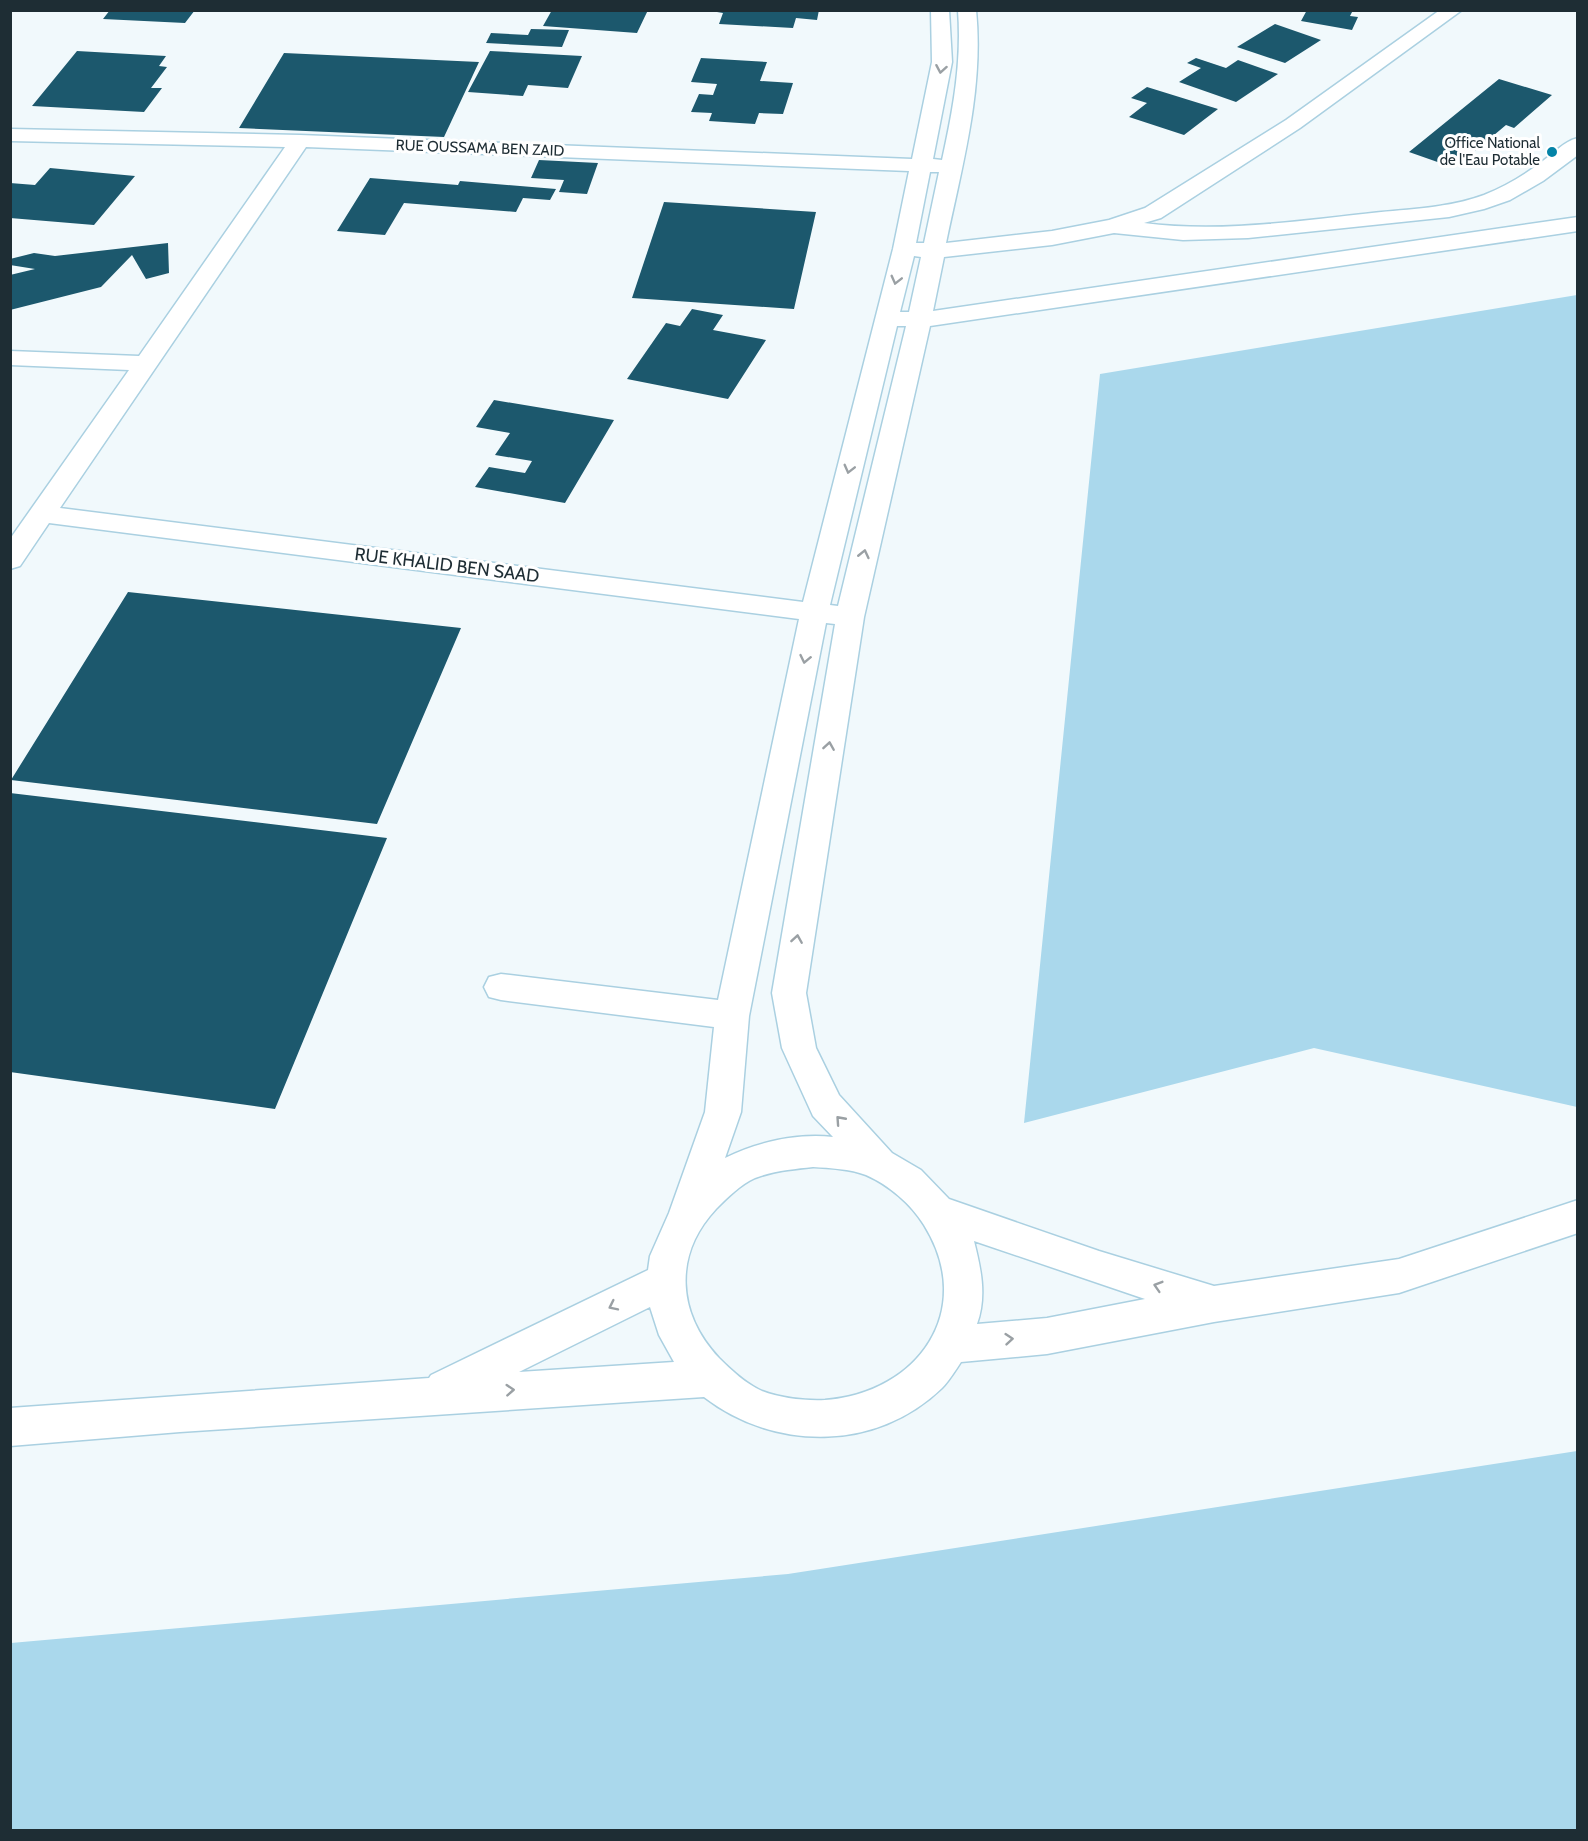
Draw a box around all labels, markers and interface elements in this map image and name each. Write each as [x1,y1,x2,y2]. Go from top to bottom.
one-way arrow [935,64,947,73]
place label: Office National de l'Eau Potable [1440,134,1540,169]
street label: RUE OUSSAMA BEN ZAID [395,136,565,160]
marker: Office National de l'Eau Potable [1545,145,1559,159]
one-way arrow [891,274,903,285]
one-way arrow [843,464,856,474]
street label: RUE KHALID BEN SAAD [353,543,541,587]
one-way arrow [857,550,870,560]
one-way arrow [799,654,812,664]
one-way arrow [822,741,834,751]
one-way arrow [791,934,803,943]
one-way arrow [836,1117,847,1127]
one-way arrow [1153,1281,1164,1293]
one-way arrow [609,1299,619,1310]
one-way arrow [1005,1333,1014,1346]
one-way arrow [505,1384,514,1397]

